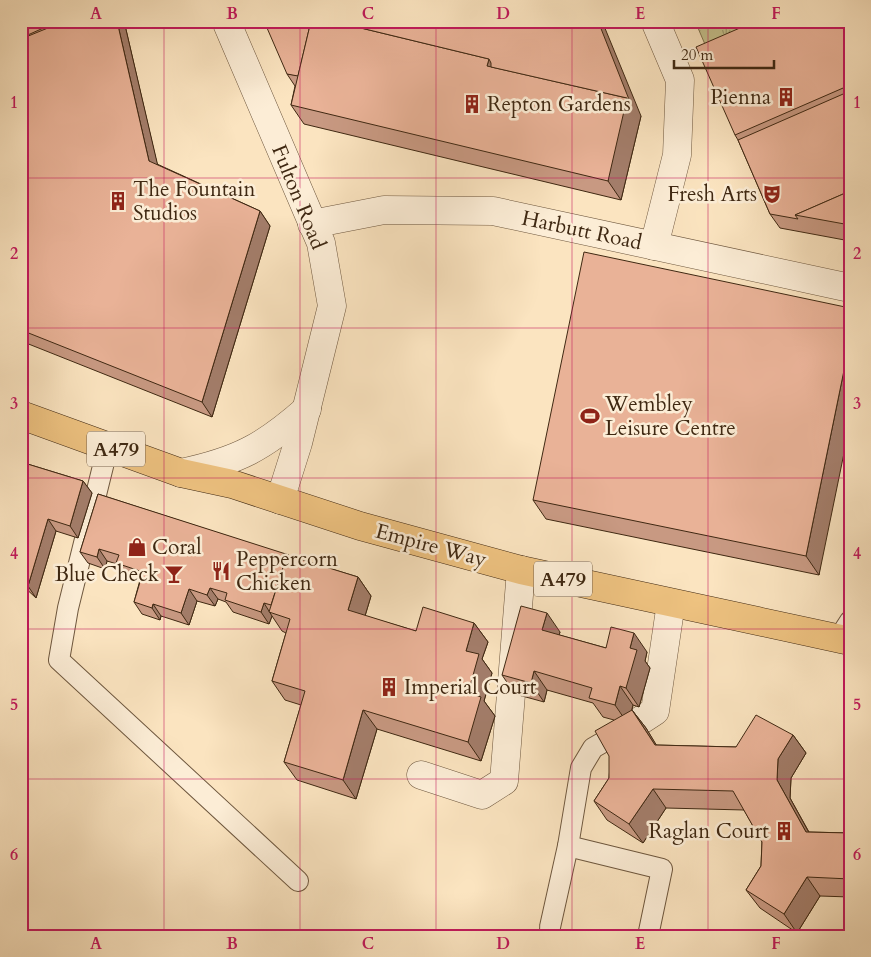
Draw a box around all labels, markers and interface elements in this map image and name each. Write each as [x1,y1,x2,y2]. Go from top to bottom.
text: A [90,3,102,25]
text: B [226,3,238,25]
text: C [362,3,374,25]
text: D [496,3,510,25]
text: E [635,3,645,25]
text: F [771,3,781,25]
scale bar [674,38,774,70]
text: 20 m [681,45,713,65]
place label: Pienna [710,83,771,112]
building icon: Pienna [775,86,797,108]
place label: Repton Gardens [487,90,631,119]
text: 1 [10,92,18,114]
text: 1 [853,92,861,114]
building icon: Repton Gardens [461,93,483,115]
street label: Fulton Road [264,140,333,254]
place label: The Fountain Studios [133,175,255,228]
place label: Fresh Arts [667,180,757,209]
theatre icon: Fresh Arts [761,183,783,205]
building icon: The Fountain Studios [107,190,129,212]
street label: Harbutt Road [519,204,645,257]
text: 2 [10,243,18,265]
text: 2 [853,243,861,265]
place label: Wembley Leisure Centre [604,390,736,443]
text: 3 [10,393,18,415]
text: 3 [853,393,861,415]
sports icon: Wembley Leisure Centre [579,405,601,427]
road number: A479 [87,432,145,466]
street label: Empire Way [372,517,490,574]
place label: Coral [152,533,202,562]
shop icon: Coral [126,536,148,558]
text: 4 [10,543,18,565]
text: 4 [853,543,861,565]
place label: Peppercorn Chicken [236,545,338,598]
place label: Blue Check [55,560,160,589]
restaurant icon: Peppercorn Chicken [210,560,232,582]
road number: A479 [534,562,592,596]
bar icon: Blue Check [163,563,185,585]
place label: Imperial Court [404,673,537,702]
building icon: Imperial Court [378,676,400,698]
text: 5 [10,694,18,716]
text: 5 [853,694,861,716]
place label: Raglan Court [648,817,769,846]
building icon: Raglan Court [773,820,795,842]
text: 6 [10,844,18,866]
text: 6 [853,844,861,866]
text: A [90,933,102,955]
text: B [226,933,238,955]
text: C [362,933,374,955]
text: D [496,933,510,955]
text: E [635,933,645,955]
text: F [771,933,781,955]

